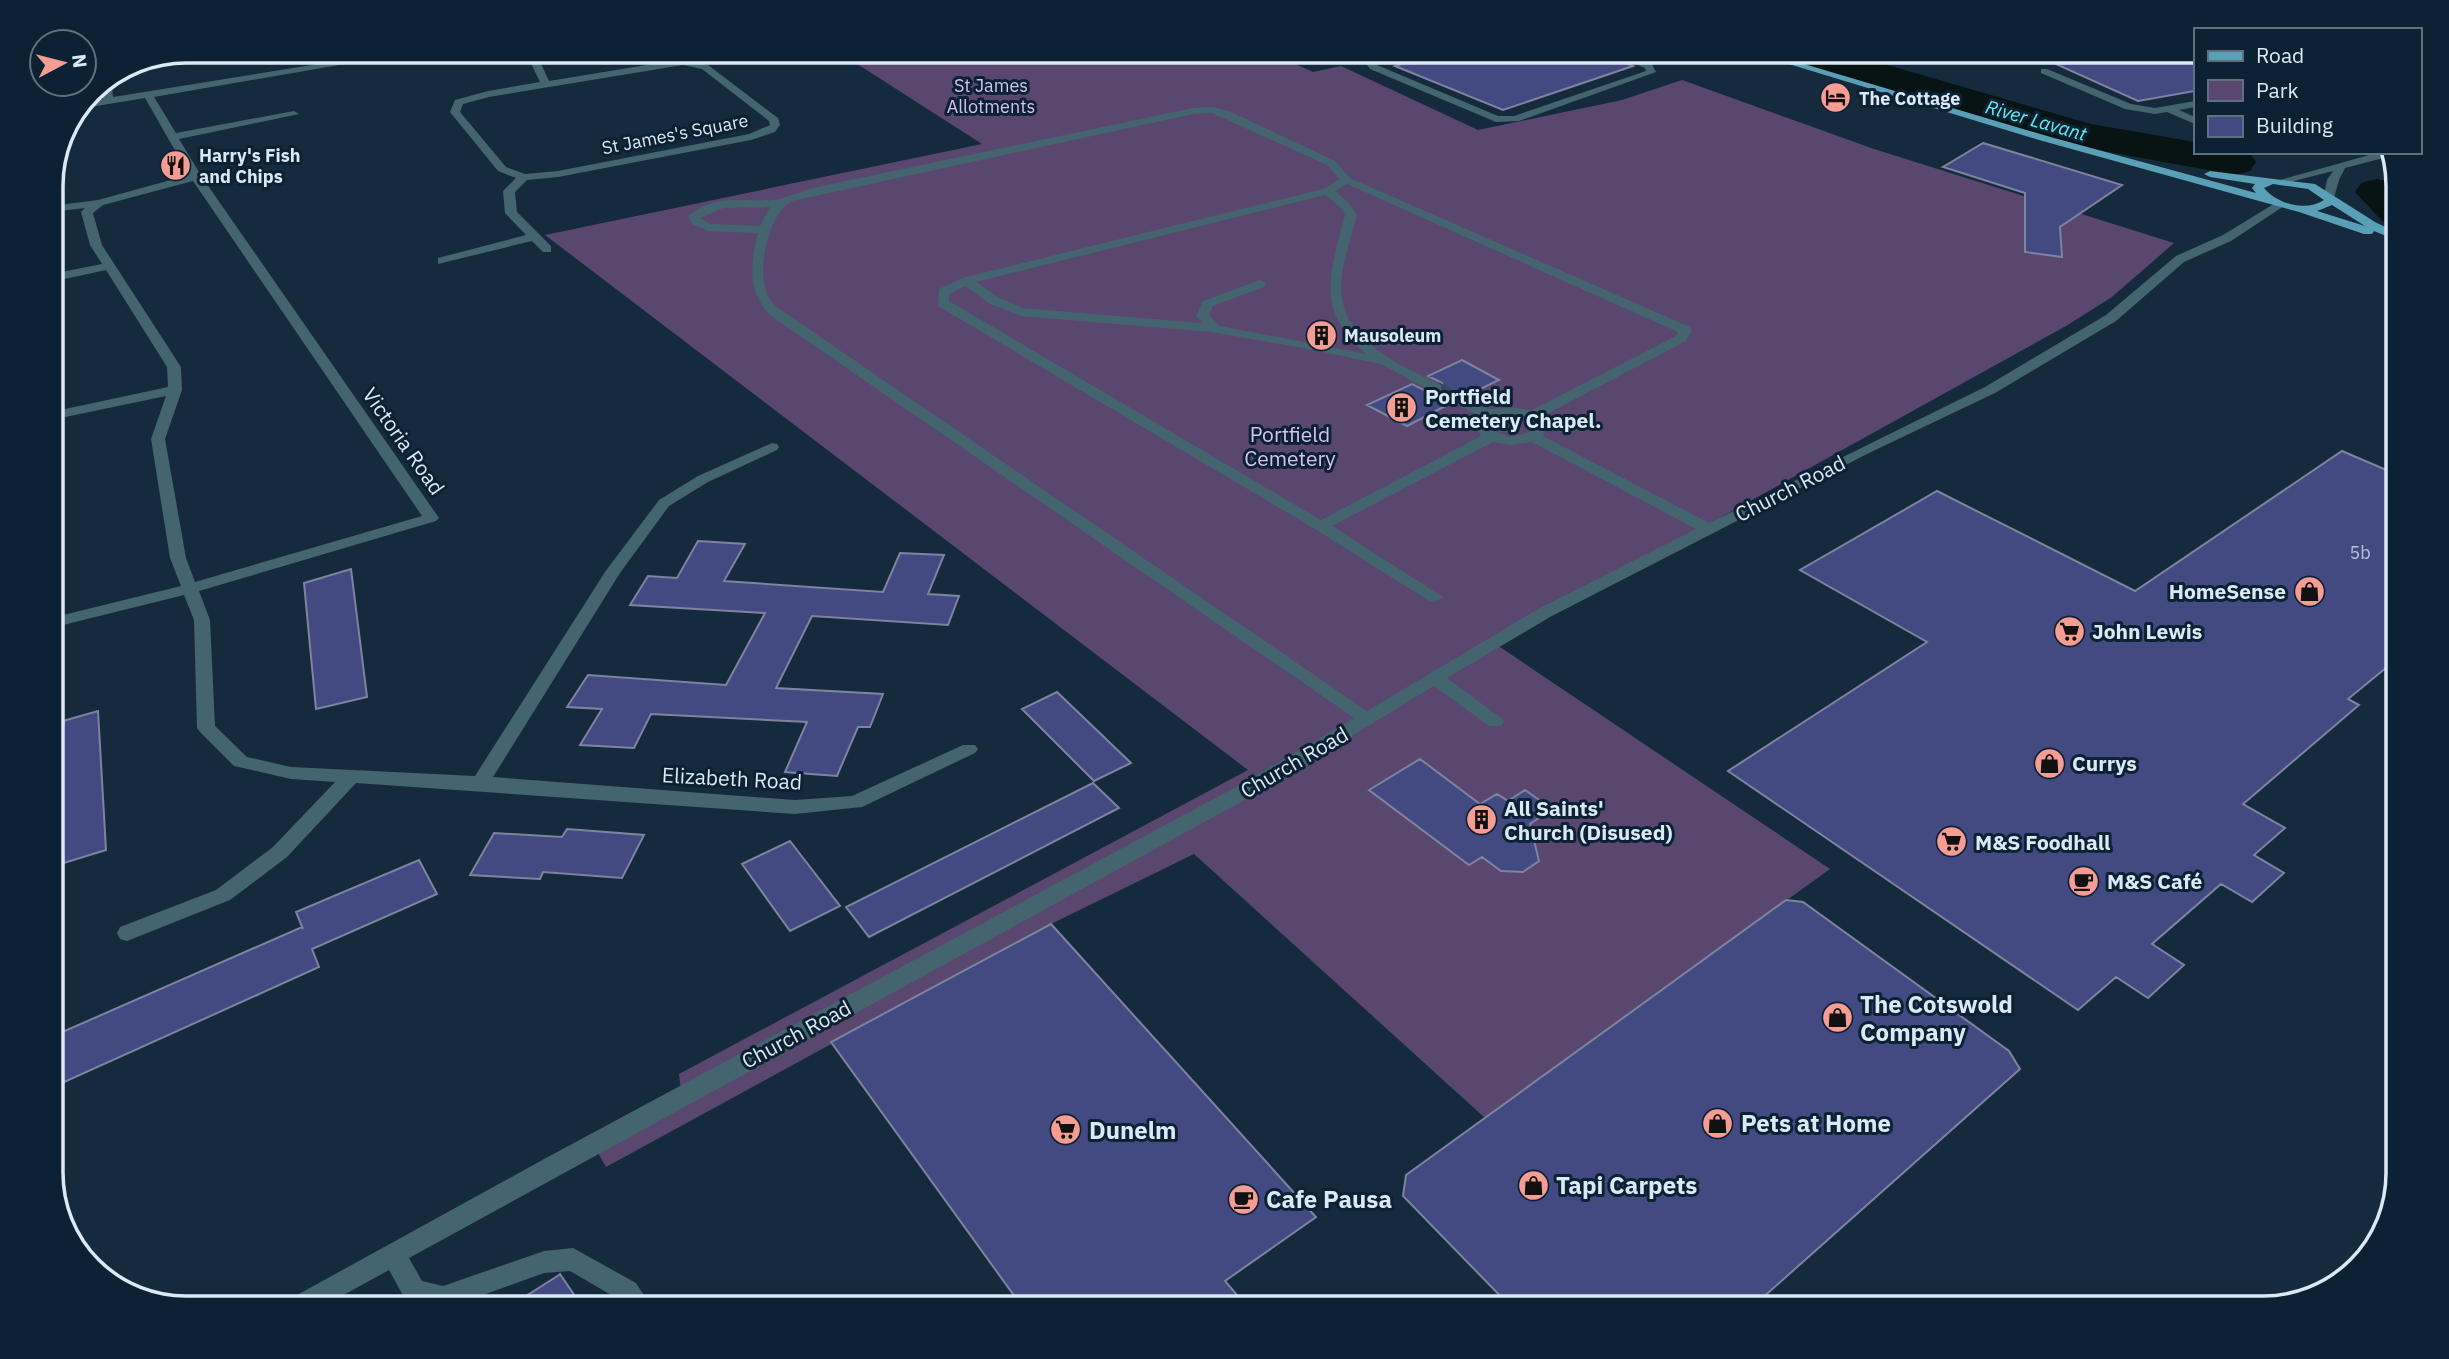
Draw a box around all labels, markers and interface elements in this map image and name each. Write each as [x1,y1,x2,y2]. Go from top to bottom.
north arrow [28,28,98,98]
legend [2194,28,2421,154]
text: Road [2256,41,2304,69]
text: N [67,53,93,69]
park label: St James Allotments [947,74,1035,118]
text: Park [2256,76,2299,104]
hotel icon: The Cottage [1819,81,1853,115]
place label: The Cottage [1859,87,1960,110]
water label: River Lavant [1983,94,2090,146]
street label: St James's Square [600,109,750,159]
text: Building [2256,111,2333,139]
place label: Harry's Fish and Chips [199,144,301,188]
restaurant icon: Harry's Fish and Chips [159,148,193,182]
building icon: Mausoleum [1304,318,1338,352]
place label: Mausoleum [1344,324,1441,347]
street label: Victoria Road [357,382,451,500]
place label: Portfield Cemetery Chapel. [1425,382,1601,434]
building icon: Portfield Cemetery Chapel. [1385,391,1419,425]
park label: Portfield Cemetery [1244,420,1336,472]
street label: Church Road [1730,448,1850,528]
house number: 5b [2349,541,2371,564]
shop icon: HomeSense [2292,574,2326,608]
place label: HomeSense [2169,577,2286,605]
supermarket icon: John Lewis [2052,614,2086,648]
place label: John Lewis [2092,617,2202,645]
street label: Church Road [1235,720,1353,804]
shop icon: Currys [2032,746,2066,780]
place label: Currys [2072,749,2137,777]
street label: Elizabeth Road [661,760,803,796]
place label: All Saints' Church (Disused) [1504,794,1673,846]
building icon: All Saints' Church (Disused) [1464,803,1498,837]
supermarket icon: M&S Foodhall [1935,825,1969,859]
place label: M&S Foodhall [1975,828,2110,856]
cafe icon: M&S Café [2067,864,2101,898]
place label: M&S Café [2107,867,2202,895]
place label: The Cotswold Company [1860,988,2013,1048]
street label: Church Road [736,993,856,1075]
shop icon: The Cotswold Company [1820,1001,1854,1035]
shop icon: Pets at Home [1701,1106,1735,1140]
place label: Pets at Home [1741,1107,1891,1139]
supermarket icon: Dunelm [1049,1113,1083,1147]
place label: Dunelm [1089,1114,1177,1146]
shop icon: Tapi Carpets [1516,1168,1550,1202]
place label: Tapi Carpets [1556,1169,1697,1201]
cafe icon: Cafe Pausa [1226,1182,1260,1216]
place label: Cafe Pausa [1266,1183,1392,1215]

